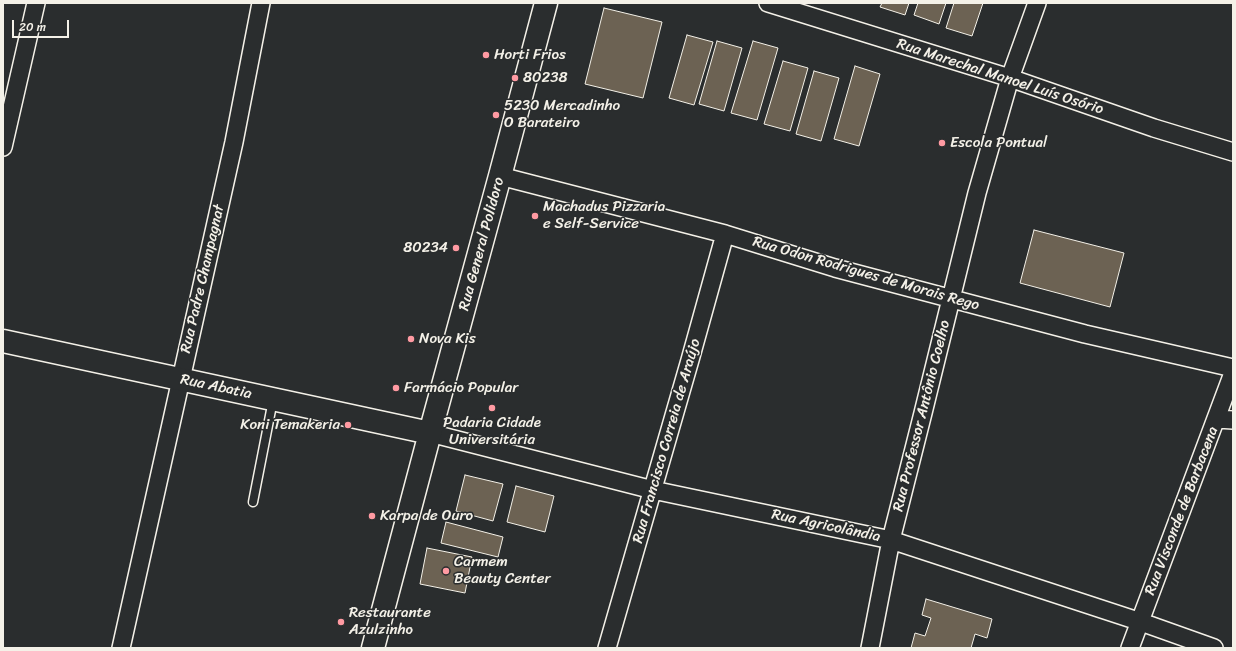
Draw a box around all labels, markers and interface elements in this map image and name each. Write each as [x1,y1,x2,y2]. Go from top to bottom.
scale bar [14,12,71,38]
text: 20 m [19,16,46,38]
street label: Rua Marechal Manoel Luís Osório [894,35,1106,119]
place label: Horti Frios [494,46,566,64]
marker: Horti Frios [481,50,491,60]
place label: 80238 [523,69,567,87]
marker: 80238 [510,73,520,83]
place label: 5230 Mercadinho O Barateiro [504,97,620,132]
marker: 5230 Mercadinho O Barateiro [491,110,501,120]
place label: Escola Pontual [950,134,1047,152]
marker: Escola Pontual [937,138,947,148]
street label: Rua General Polidoro [456,175,508,313]
place label: Machadus Pizzaria e Self-Service [543,198,665,233]
street label: Rua Padre Champagnat [177,203,229,355]
marker: Machadus Pizzaria e Self-Service [530,211,540,221]
street label: Rua Odon Rodrigues de Morais Rego [751,233,981,315]
place label: 80234 [403,239,448,257]
marker: 80234 [451,243,461,253]
street label: Rua Professor Antônio Coelho [890,319,954,513]
place label: Nova Kis [419,330,476,348]
marker: Nova Kis [406,334,416,344]
street label: Rua Francisco Correia de Araújo [629,337,705,545]
street label: Rua Abatia [179,371,253,403]
place label: Farmácio Popular [404,379,518,397]
marker: Farmácio Popular [391,383,401,393]
marker: Padaria Cidade Universitária [487,403,497,413]
place label: Padaria Cidade Universitária [443,414,541,449]
place label: Koni Temakeria [240,416,340,434]
marker: Koni Temakeria [343,420,353,430]
street label: Rua Visconde de Barbacena [1141,424,1223,598]
street label: Rua Agricolândia [770,506,882,546]
place label: Karpa de Ouro [380,507,473,525]
marker: Karpa de Ouro [367,511,377,521]
place label: Carmem Beauty Center [454,553,551,588]
marker: Carmem Beauty Center [441,566,451,576]
place label: Restaurante Azulzinho [349,604,431,639]
marker: Restaurante Azulzinho [336,617,346,627]

